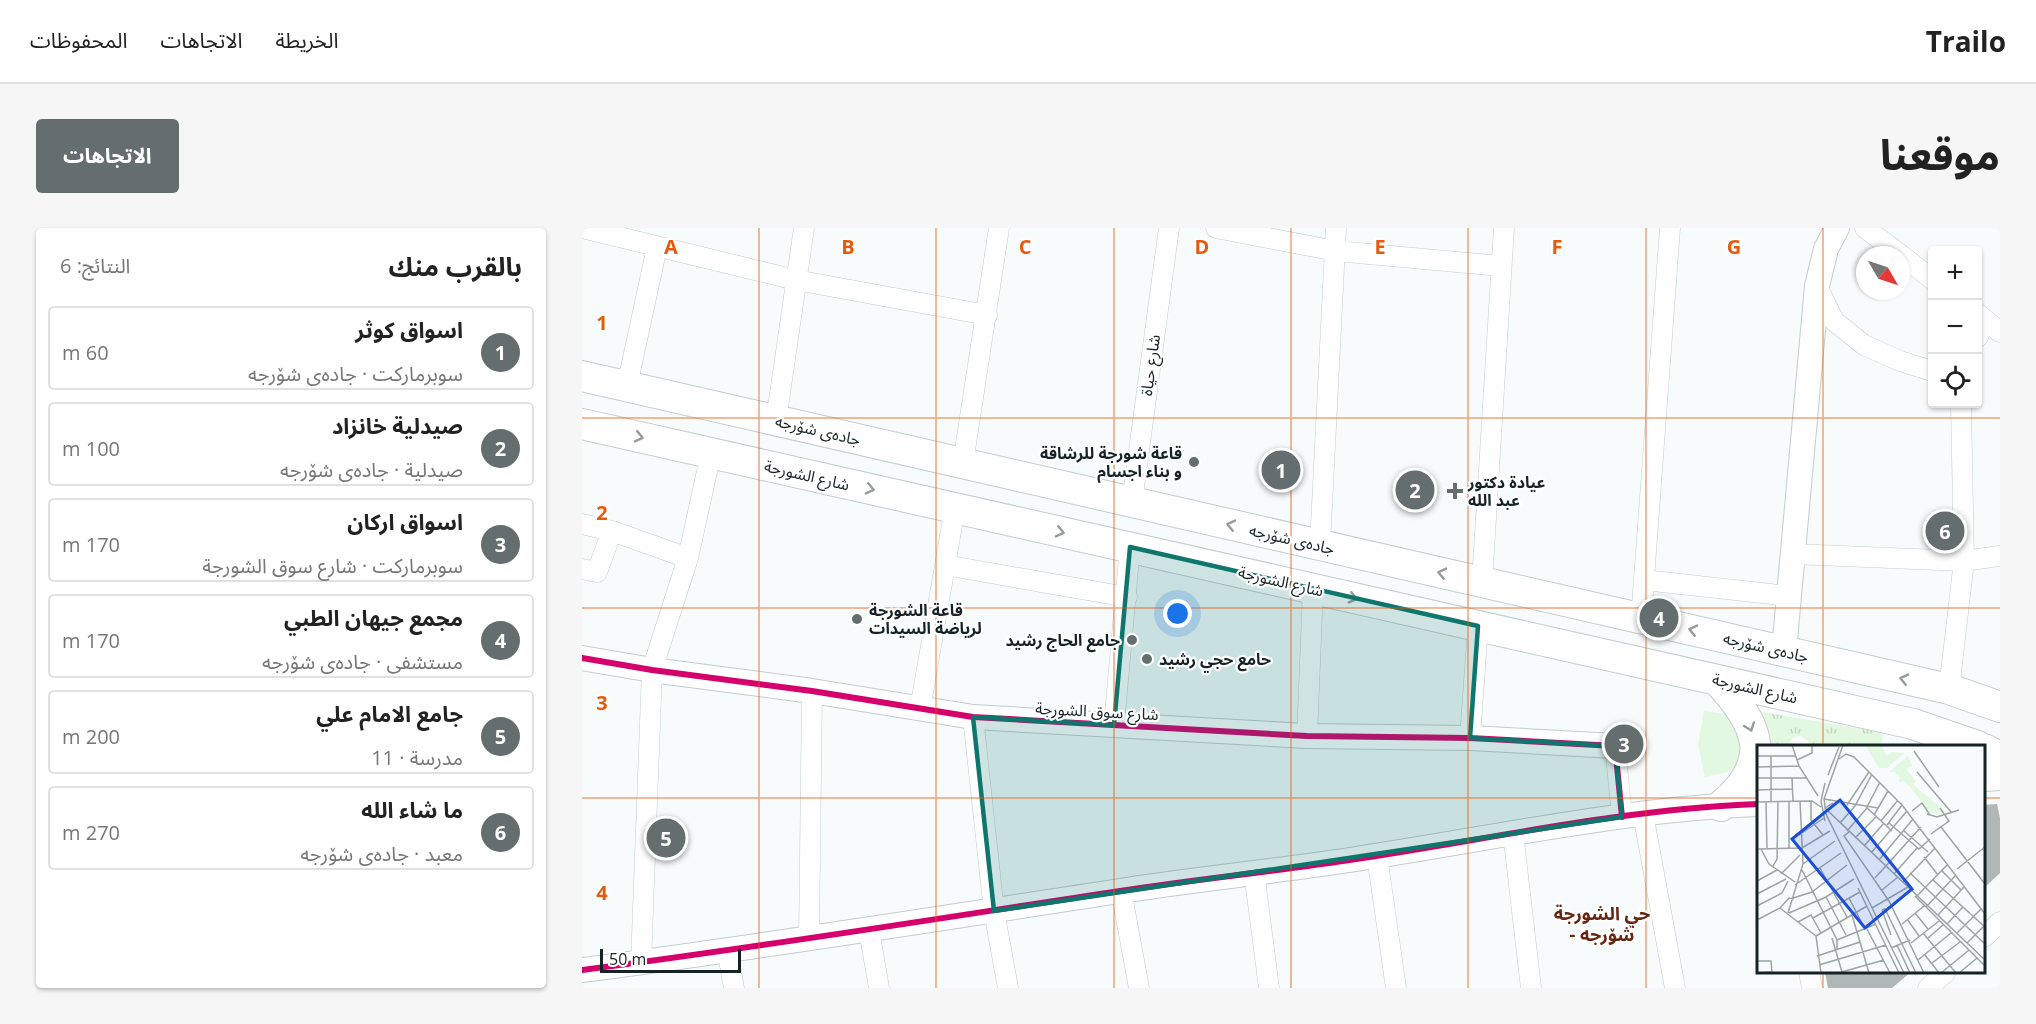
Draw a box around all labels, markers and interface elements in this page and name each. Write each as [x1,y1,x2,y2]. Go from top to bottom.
text: Trailo [1926,22,2006,60]
text: المحفوظات [30,26,127,54]
text: الاتجاهات [160,26,242,54]
text: الخريطة [275,26,338,54]
button: الاتجاهات [36,119,179,193]
text: موقعنا [1880,125,2000,182]
text: A [664,233,678,260]
text: B [841,233,855,260]
text: C [1019,233,1032,260]
text: D [1195,233,1209,260]
text: E [1374,233,1386,260]
text: F [1552,233,1562,260]
text: G [1727,233,1741,260]
north arrow [1856,246,1910,300]
map controls [1928,246,1982,408]
button: + [1928,246,1982,300]
text: بالقرب منك [388,248,522,284]
text: النتائج: 6 [60,252,130,279]
button: − [1928,300,1982,354]
text: 1 [596,309,608,336]
text: اسواق كوثر [355,314,463,344]
street label: شارع حياة [1135,333,1167,397]
text: 60 m [62,339,109,366]
text: 1 [495,339,506,366]
button: locate [1928,354,1982,408]
text: سوبرماركت · جادەی شۆرجە [248,360,463,387]
street label: جادەی شۆرجە [773,409,863,451]
text: صيدلية خانزاد [332,410,463,440]
one-way arrow [634,429,644,442]
text: 100 m [62,435,120,462]
text: 2 [495,435,506,462]
place label: قاعة شورجة للرشاقة و بناء اجسام [1040,442,1182,483]
pin: 1 [1262,448,1300,492]
street label: شارع الشورجة [762,455,852,497]
marker: قاعة شورجة للرشاقة و بناء اجسام [1187,455,1201,469]
text: صيدلية · جادەی شۆرجە [280,456,463,483]
pin: 2 [1396,468,1434,512]
place label: عيادة دكتور عبد الله [1467,471,1546,511]
one-way arrow [865,482,875,495]
marker: عيادة دكتور عبد الله [1446,482,1464,500]
text: 2 [596,499,608,526]
text: اسواق اركان [347,506,463,536]
pin: 6 [1926,508,1964,554]
street label: جادەی شۆرجە [1247,518,1337,560]
one-way arrow [1226,519,1236,532]
one-way arrow [1055,524,1065,537]
text: 170 m [62,531,120,558]
text: 3 [495,531,506,558]
text: سوبرماركت · شارع سوق الشورجة [202,552,463,579]
street label: شارع الشورجة [1236,561,1326,603]
one-way arrow [1437,567,1447,580]
one-way arrow [1348,590,1358,603]
pin: 4 [1640,596,1678,640]
place label: قاعة الشورجة لرياضة السيدات [869,599,982,639]
your location [1163,599,1192,628]
text: مجمع جيهان الطبي [284,602,463,632]
marker: قاعة الشورجة لرياضة السيدات [850,612,864,626]
one-way arrow [1688,625,1698,638]
street label: جادەی شۆرجە [1721,626,1811,668]
text: 170 m [62,627,120,654]
text: 4 [495,627,506,654]
place label: جامع الحاج رشيد [1005,629,1120,653]
marker: جامع الحاج رشيد [1125,633,1139,647]
text: مستشفى · جادەی شۆرجە [262,648,463,675]
place label: حامع حجي رشيد [1159,648,1271,673]
marker: حامع حجي رشيد [1140,652,1154,666]
street label: شارع الشورجة [1710,668,1800,710]
one-way arrow [1899,673,1909,686]
text: 3 [596,689,608,716]
street label: شارع سوق الشورجة [1035,697,1159,727]
text: جامع الامام علي [316,698,463,728]
one-way arrow [1743,721,1756,732]
pin: 3 [1604,722,1644,766]
text: 200 m [62,723,120,750]
text: 5 [495,723,506,750]
text: مدرسة · 11 [371,744,463,771]
inset map [1757,745,1985,973]
text: ما شاء الله [361,794,463,824]
pin: 5 [646,816,686,860]
text: 270 m [62,819,120,846]
text: 6 [495,819,506,846]
text: معبد · جادەی شۆرجە [300,840,463,867]
text: 4 [596,879,608,906]
district label: حي الشورجة - شۆرجە [1554,901,1650,946]
scale bar [600,946,741,974]
text: 50 m [609,948,646,970]

